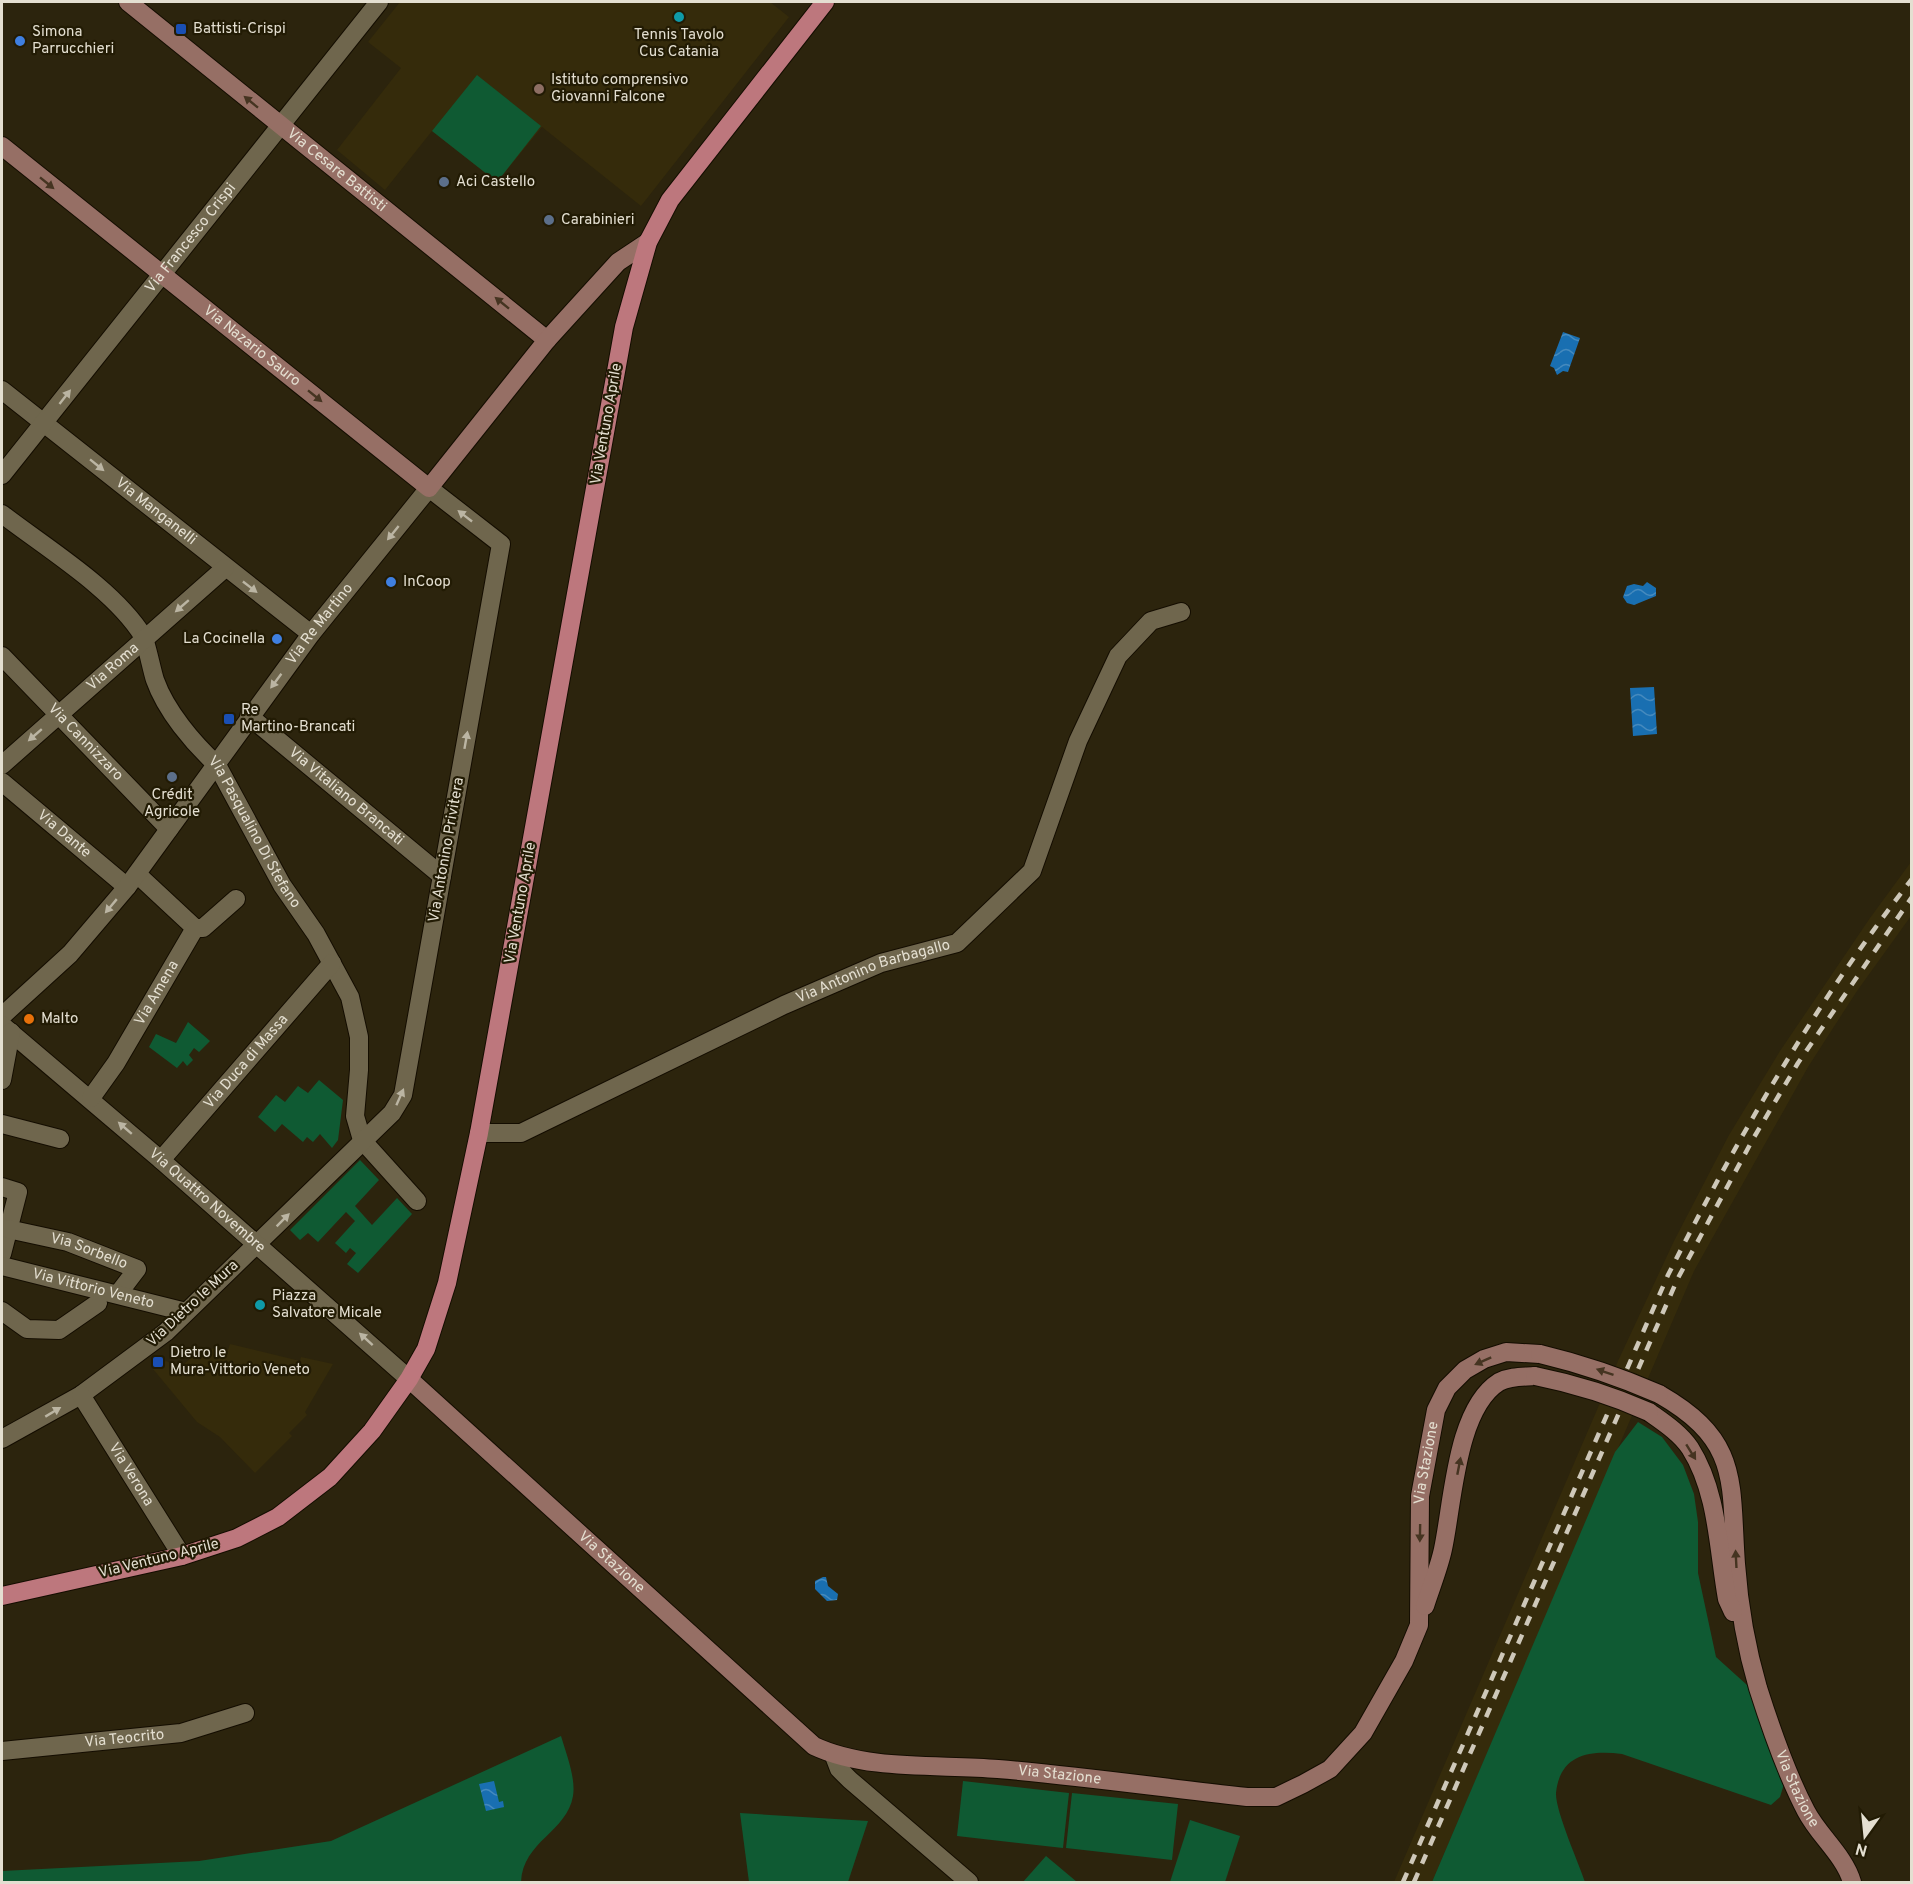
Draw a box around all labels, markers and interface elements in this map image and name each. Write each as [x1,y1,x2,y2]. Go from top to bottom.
marker: Tennis Tavolo Cus Catania [672,10,686,24]
place label: Battisti-Crispi [193,20,286,39]
marker: Battisti-Crispi [174,22,188,36]
place label: Simona Parrucchieri [32,23,114,59]
place label: Tennis Tavolo Cus Catania [634,26,724,62]
marker: Simona Parrucchieri [13,34,27,48]
place label: Istituto comprensivo Giovanni Falcone [551,71,688,107]
marker: Istituto comprensivo Giovanni Falcone [532,82,546,96]
one-way arrow [244,96,259,109]
street label: Via Cesare Battisti [283,124,390,216]
place label: Aci Castello [456,173,535,192]
marker: Aci Castello [437,175,451,189]
one-way arrow [39,176,55,189]
street label: Via Francesco Crispi [141,179,240,297]
place label: Carabinieri [561,211,635,230]
marker: Carabinieri [542,213,556,227]
one-way arrow [494,298,509,310]
street label: Via Nazario Sauro [199,301,304,391]
street label: Via Ventuno Aprile [587,362,627,486]
one-way arrow [58,389,71,405]
one-way arrow [307,389,322,402]
one-way arrow [89,459,105,472]
street label: Via Manganelli [111,473,200,549]
one-way arrow [458,510,473,523]
one-way arrow [386,525,399,541]
place label: InCoop [403,573,451,592]
marker: InCoop [384,575,398,589]
one-way arrow [242,580,257,592]
street label: Via Re Martino [282,580,358,669]
one-way arrow [174,600,189,613]
place label: La Cocinella [183,630,265,649]
marker: La Cocinella [270,632,284,646]
street label: Via Roma [83,639,143,695]
one-way arrow [270,672,282,688]
street label: Via Cannizzaro [43,699,127,785]
place label: Re Martino-Brancati [241,701,355,737]
marker: Re Martino-Brancati [222,712,236,726]
one-way arrow [28,728,43,741]
one-way arrow [462,731,471,750]
street label: Via Vitaliano Brancati [284,743,408,850]
street label: Via Pasqualino Di Stefano [204,752,305,912]
marker: Crédit Agricole [165,770,179,784]
street label: Via Antonino Privitera [425,776,469,924]
place label: Crédit Agricole [144,786,200,822]
street label: Via Dante [33,806,95,862]
street label: Via Ventuno Aprile [501,841,541,965]
one-way arrow [105,898,118,914]
street label: Via Antonino Barbagallo [793,936,952,1008]
street label: Via Amena [130,957,183,1029]
place label: Malto [41,1010,78,1029]
street label: Via Duca di Massa [200,1010,293,1113]
marker: Malto [22,1012,36,1026]
one-way arrow [395,1087,405,1105]
one-way arrow [118,1122,133,1135]
street label: Via Quattro Novembre [145,1144,269,1257]
one-way arrow [275,1213,289,1227]
street label: Via Sorbello [49,1229,130,1274]
street label: Via Dietro le Mura [143,1256,243,1352]
street label: Via Vittorio Veneto [30,1264,156,1313]
place label: Piazza Salvatore Micale [272,1287,382,1323]
marker: Piazza Salvatore Micale [253,1298,267,1312]
one-way arrow [359,1333,374,1346]
place label: Dietro le Mura-Vittorio Veneto [170,1344,310,1380]
marker: Dietro le Mura-Vittorio Veneto [151,1355,165,1369]
one-way arrow [1475,1356,1492,1365]
one-way arrow [1596,1366,1614,1376]
one-way arrow [45,1406,61,1417]
street label: Via Stazione [1410,1420,1443,1504]
street label: Via Verona [104,1439,158,1510]
one-way arrow [1685,1443,1696,1460]
one-way arrow [1455,1457,1464,1476]
one-way arrow [1415,1523,1425,1542]
street label: Via Stazione [574,1527,649,1597]
street label: Via Ventuno Aprile [97,1535,221,1583]
one-way arrow [1731,1550,1740,1569]
street label: Via Teocrito [84,1725,165,1752]
street label: Via Stazione [1771,1747,1823,1831]
street label: Via Stazione [1017,1761,1102,1789]
north arrow [1835,1806,1895,1866]
text: N [1853,1837,1870,1860]

